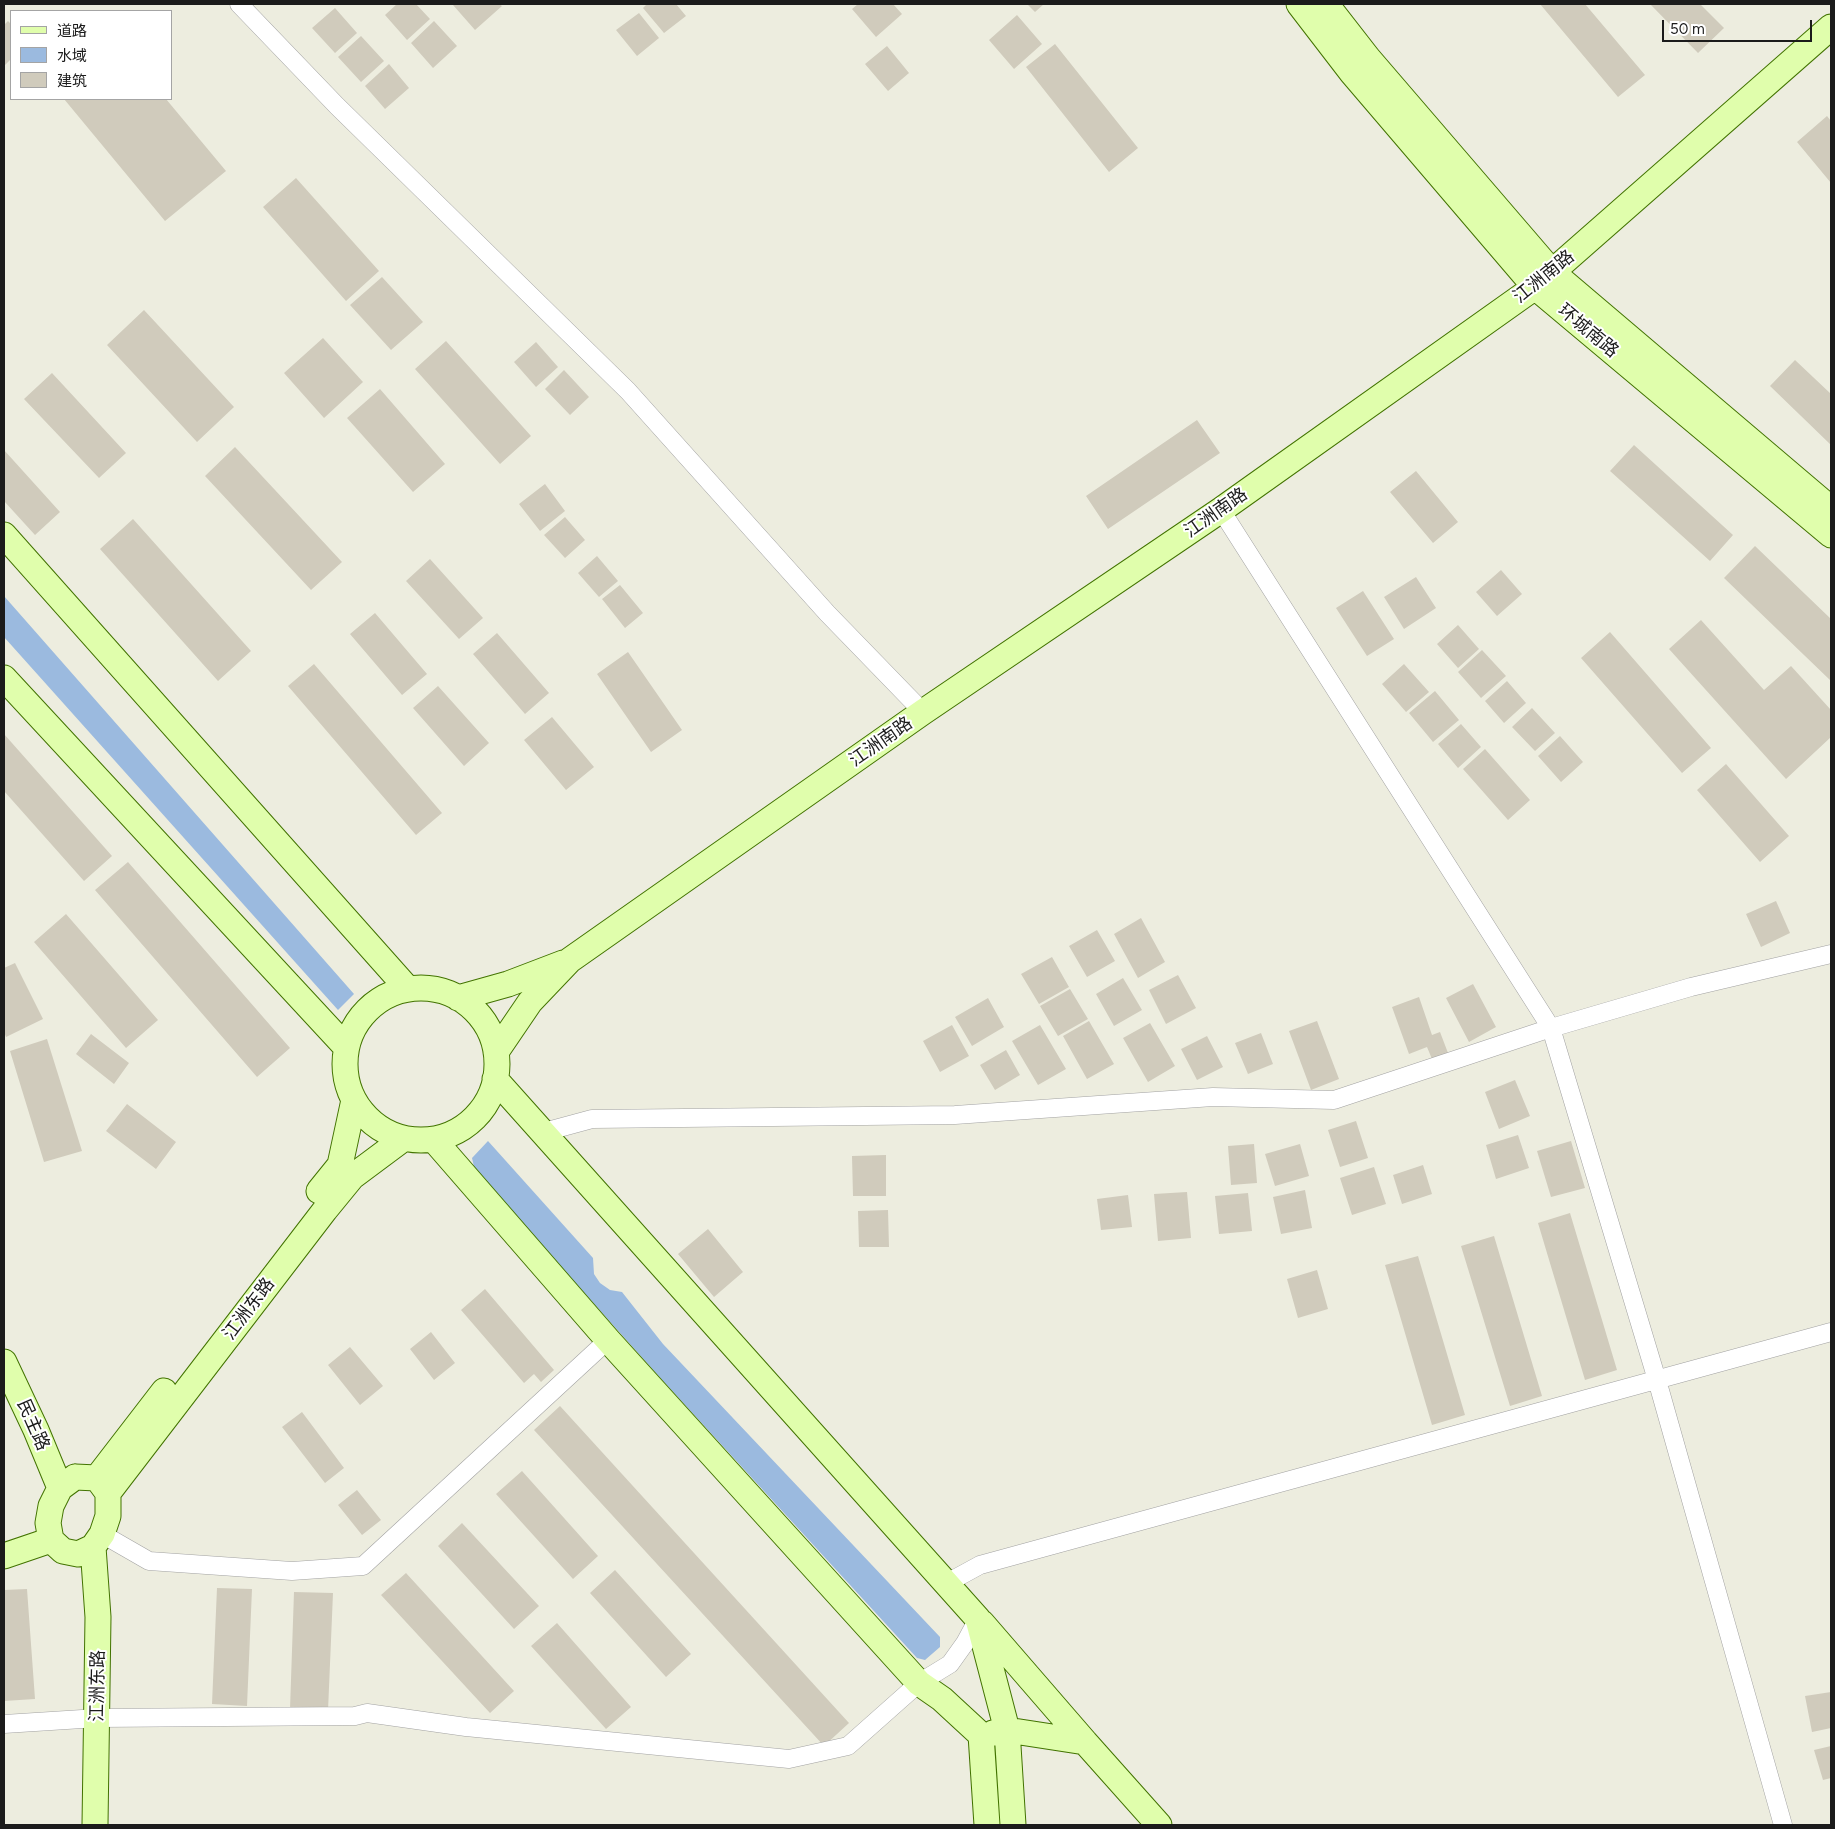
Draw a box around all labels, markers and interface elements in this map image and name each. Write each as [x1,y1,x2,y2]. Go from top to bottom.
legend [10,10,172,100]
scale bar [1665,10,1815,42]
text: 50 m [1670,20,1705,38]
text: 道路 [57,22,87,40]
text: 水域 [57,47,87,65]
text: 建筑 [57,72,87,90]
street label: 江洲南路 [1509,246,1579,308]
street label: 环城南路 [1553,300,1623,362]
street label: 江洲南路 [1180,484,1252,542]
street label: 江洲南路 [845,713,917,771]
street label: 江洲东路 [219,1274,279,1344]
street label: 民主路 [12,1396,54,1454]
street label: 江洲东路 [87,1650,109,1722]

